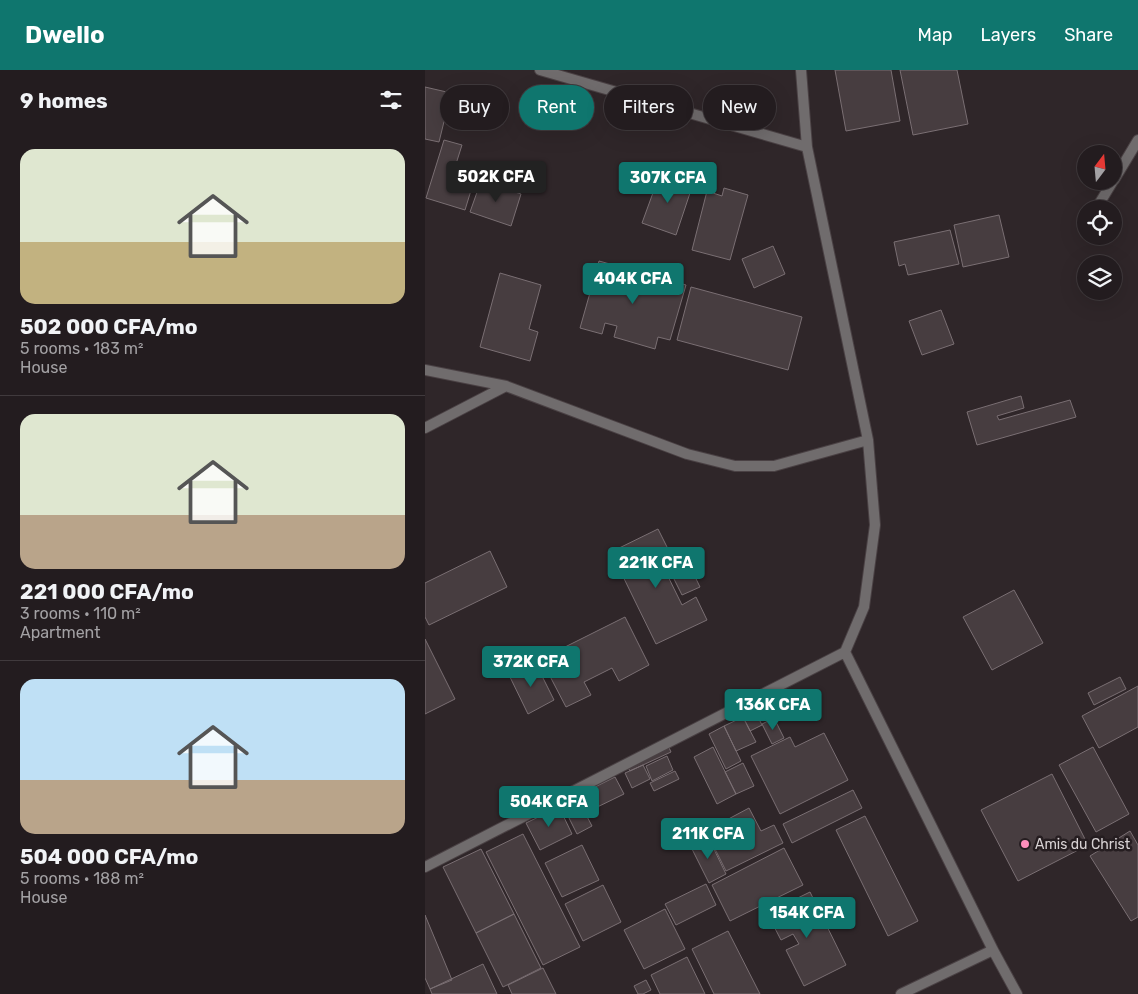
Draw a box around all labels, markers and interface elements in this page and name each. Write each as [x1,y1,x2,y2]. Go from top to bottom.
text: Dwello [25,21,105,49]
text: Map [918,24,953,46]
text: Layers [981,24,1036,46]
text: Share [1064,24,1113,46]
chip: Buy [440,85,509,130]
chip: Rent [519,85,594,130]
chip: Filters [604,85,693,130]
chip: New [703,85,776,130]
icon: filters [377,86,405,114]
text: 9 homes [20,88,108,113]
north arrow [1077,145,1123,190]
map controls [1077,145,1122,300]
pin: 502K CFA [444,160,548,203]
pin: 307K CFA [616,162,720,204]
text: 502K CFA [457,167,535,186]
text: 307K CFA [630,168,706,187]
icon: home [168,181,258,271]
button: locate [1077,200,1122,245]
button: layers [1077,255,1122,300]
pin: 404K CFA [581,262,685,305]
text: 404K CFA [594,269,672,288]
text: 502 000 CFA/mo [20,314,198,339]
text: 5 rooms · 183 m² [20,339,143,358]
text: House [20,358,67,377]
icon: home [168,447,258,537]
pin: 221K CFA [604,546,708,589]
text: 221K CFA [619,553,693,572]
text: 221 000 CFA/mo [20,579,194,604]
text: 3 rooms · 110 m² [20,604,141,623]
text: Apartment [20,623,100,642]
pin: 372K CFA [479,646,583,688]
text: 372K CFA [493,652,569,671]
pin: 136K CFA [721,688,825,731]
text: 136K CFA [736,695,810,714]
icon: home [168,712,258,802]
pin: 504K CFA [497,786,601,828]
text: 504K CFA [510,792,588,811]
pin: 211K CFA [656,818,760,860]
text: 211K CFA [672,824,744,843]
place label: Amis du Christ [1035,836,1131,853]
marker: Amis du Christ [1019,838,1031,850]
text: 504 000 CFA/mo [20,844,198,869]
text: 5 rooms · 188 m² [20,869,144,888]
text: House [20,888,67,907]
pin: 154K CFA [755,896,859,939]
text: 154K CFA [769,903,845,922]

